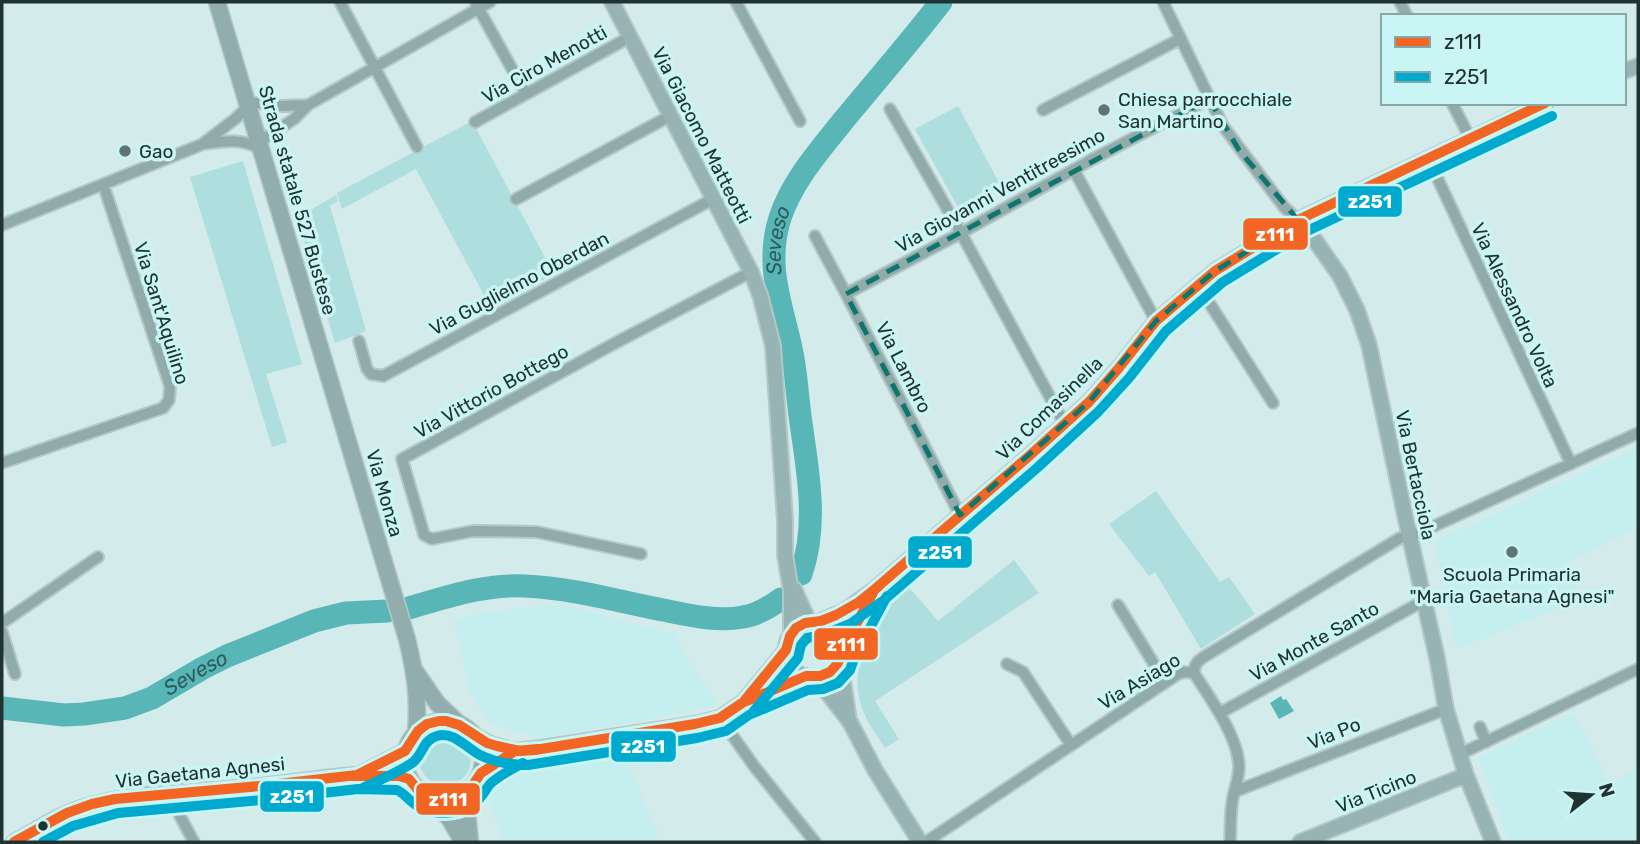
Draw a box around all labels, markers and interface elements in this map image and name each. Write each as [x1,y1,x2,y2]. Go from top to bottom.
legend [1381,14,1626,105]
street label: Via Ciro Menotti [478,21,611,108]
text: z111 [1444,29,1482,54]
street label: Via Giacomo Matteotti [647,43,756,227]
text: z251 [1444,64,1488,89]
street label: Strada statale 527 Bustese [254,83,341,318]
place label: Chiesa parrocchiale San Martino [1118,88,1292,133]
marker: Chiesa parrocchiale San Martino [1096,102,1112,118]
street label: Via Giovanni Ventitreesimo [891,123,1109,258]
place label: Gao [139,140,173,163]
marker: Gao [117,143,133,159]
line badge: z251 [1337,185,1403,218]
text: z251 [1348,190,1392,213]
water label: Seveso [761,202,795,276]
line badge: z111 [1242,217,1309,251]
street label: Via Alessandro Volta [1466,219,1563,391]
text: z111 [1256,223,1294,246]
street label: Via Guglielmo Oberdan [426,226,613,341]
street label: Via Sant'Aquilino [129,239,194,387]
street label: Via Lambro [871,318,936,417]
street label: Via Vittorio Bottego [410,339,572,443]
street label: Via Comasinella [991,352,1107,465]
street label: Via Bertacciola [1391,408,1441,542]
street label: Via Monza [361,447,408,539]
line badge: z251 [907,535,973,569]
text: z251 [918,541,962,564]
marker: Scuola Primaria "Maria Gaetana Agnesi" [1504,544,1520,560]
place label: Scuola Primaria "Maria Gaetana Agnesi" [1409,563,1615,608]
street label: Via Monte Santo [1246,596,1383,686]
line badge: z111 [813,627,879,661]
text: z111 [827,633,865,656]
water label: Seveso [159,645,232,701]
street label: Via Asiago [1094,648,1184,715]
street label: Via Po [1304,712,1364,754]
line badge: z251 [610,730,677,763]
text: z251 [621,735,665,758]
street label: Via Gaetana Agnesi [114,752,286,793]
north arrow [1556,760,1626,830]
street label: Via Ticino [1333,765,1420,818]
line badge: z251 [259,780,325,813]
text: N [1594,780,1620,800]
line badge: z111 [415,782,481,816]
text: z251 [270,785,314,808]
text: z111 [429,788,467,811]
unlabelled marker [36,819,50,833]

